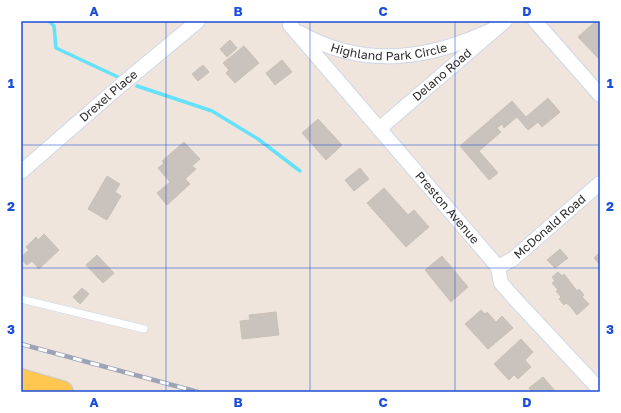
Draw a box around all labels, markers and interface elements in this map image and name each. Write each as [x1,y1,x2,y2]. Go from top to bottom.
text: A [89,3,99,19]
text: B [233,3,243,19]
text: C [378,3,388,19]
text: D [522,3,532,19]
street label: Highland Park Circle [329,39,449,63]
street label: Delano Road [409,45,474,104]
street label: Drexel Place [76,66,140,125]
text: 1 [8,75,15,91]
text: 1 [607,75,614,91]
street label: Preston Avenue [412,168,483,247]
street label: McDonald Road [511,191,588,262]
text: 2 [7,198,15,214]
text: 2 [606,198,614,214]
text: 3 [7,321,15,337]
text: 3 [606,321,614,337]
text: A [89,394,99,410]
text: B [233,394,243,410]
text: C [378,394,388,410]
text: D [522,394,532,410]

